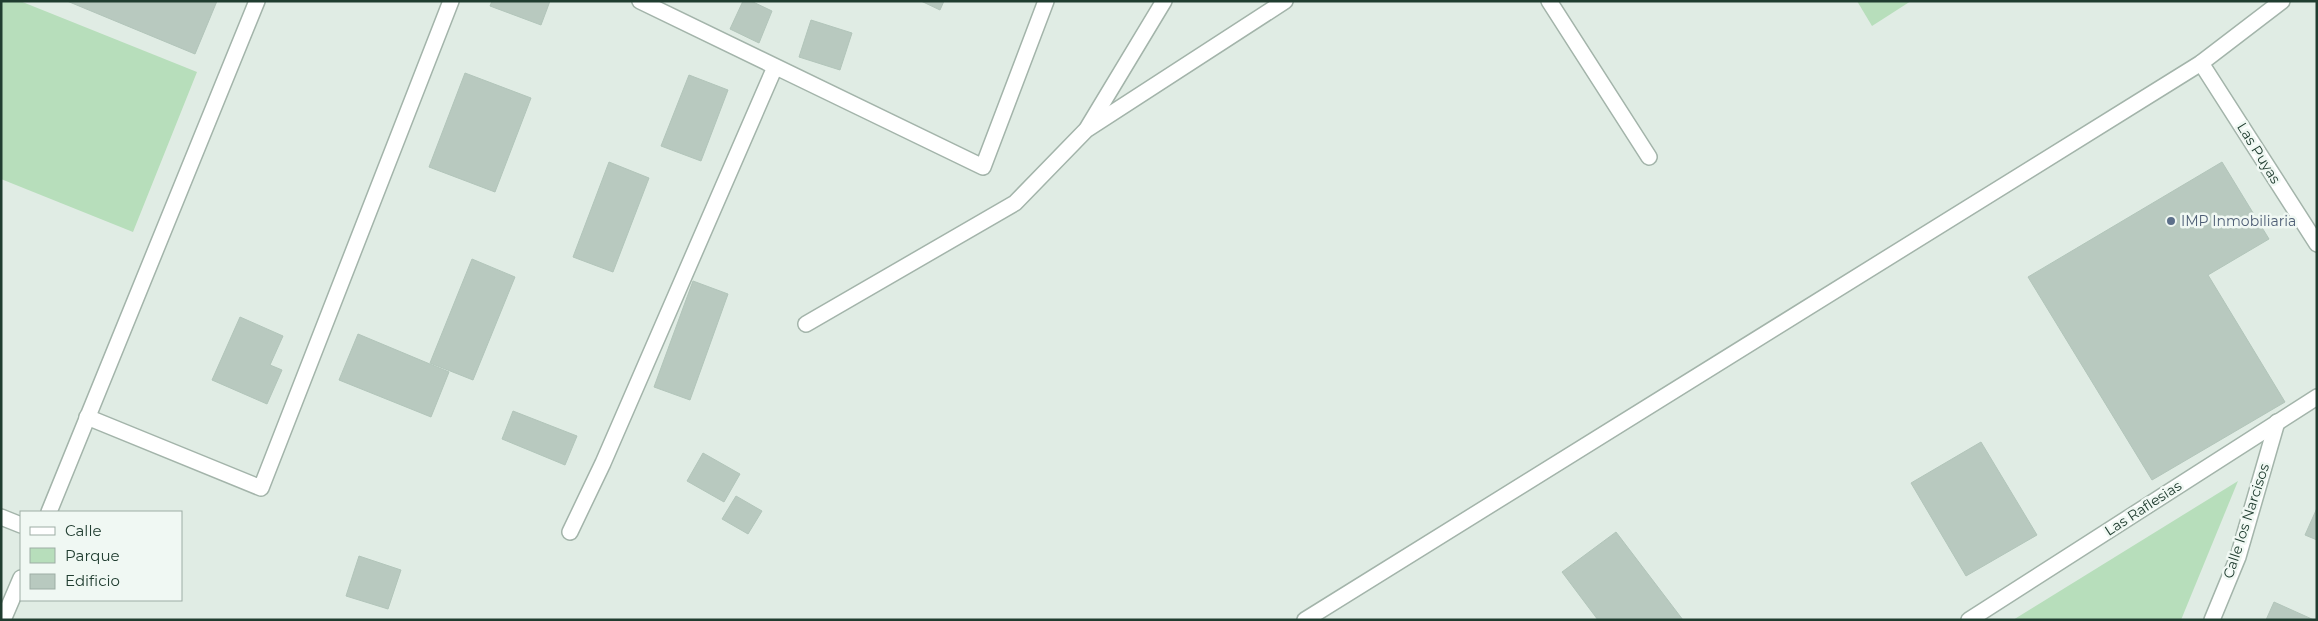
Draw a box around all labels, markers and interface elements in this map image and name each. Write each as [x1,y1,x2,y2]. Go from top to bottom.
street label: Las Puyas [2233,119,2285,187]
place label: IMP Inmobiliaria [2181,212,2296,230]
marker: IMP Inmobiliaria [2165,215,2177,227]
street label: Calle los Narcisos [2219,461,2273,581]
street label: Las Raflesias [2101,476,2185,540]
legend [20,511,182,601]
text: Calle [65,521,102,540]
text: Parque [65,546,120,565]
text: Edificio [65,571,120,590]

